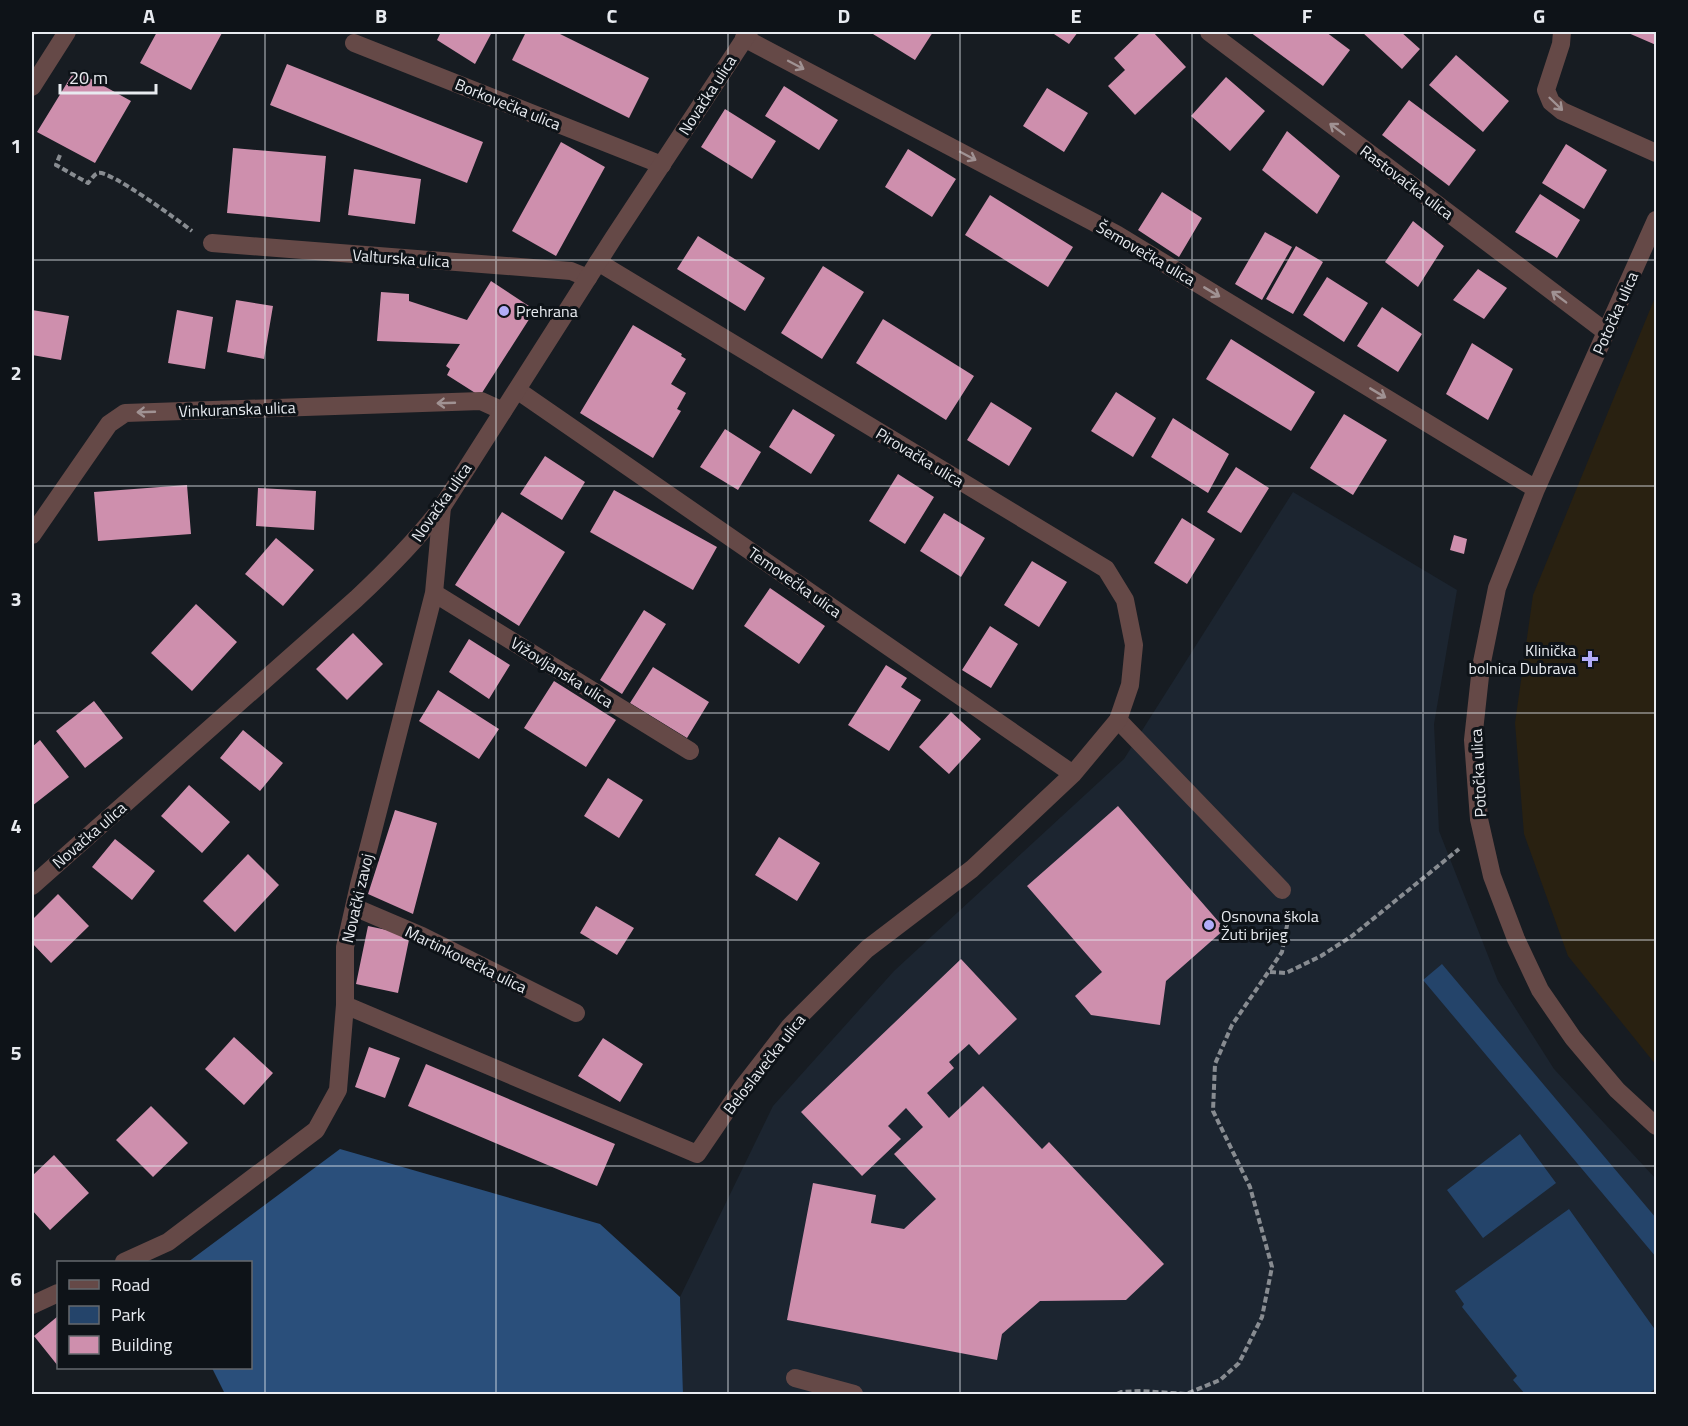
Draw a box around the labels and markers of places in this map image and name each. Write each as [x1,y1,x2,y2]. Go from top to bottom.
place label: Prehrana [516,299,578,323]
marker: Prehrana [497,304,511,318]
place label: Klinička bolnica Dubrava [1469,638,1576,680]
marker: Klinička bolnica Dubrava [1581,650,1599,668]
place label: Osnovna škola Žuti brijeg [1221,904,1319,946]
marker: Osnovna škola Žuti brijeg [1202,918,1216,932]

